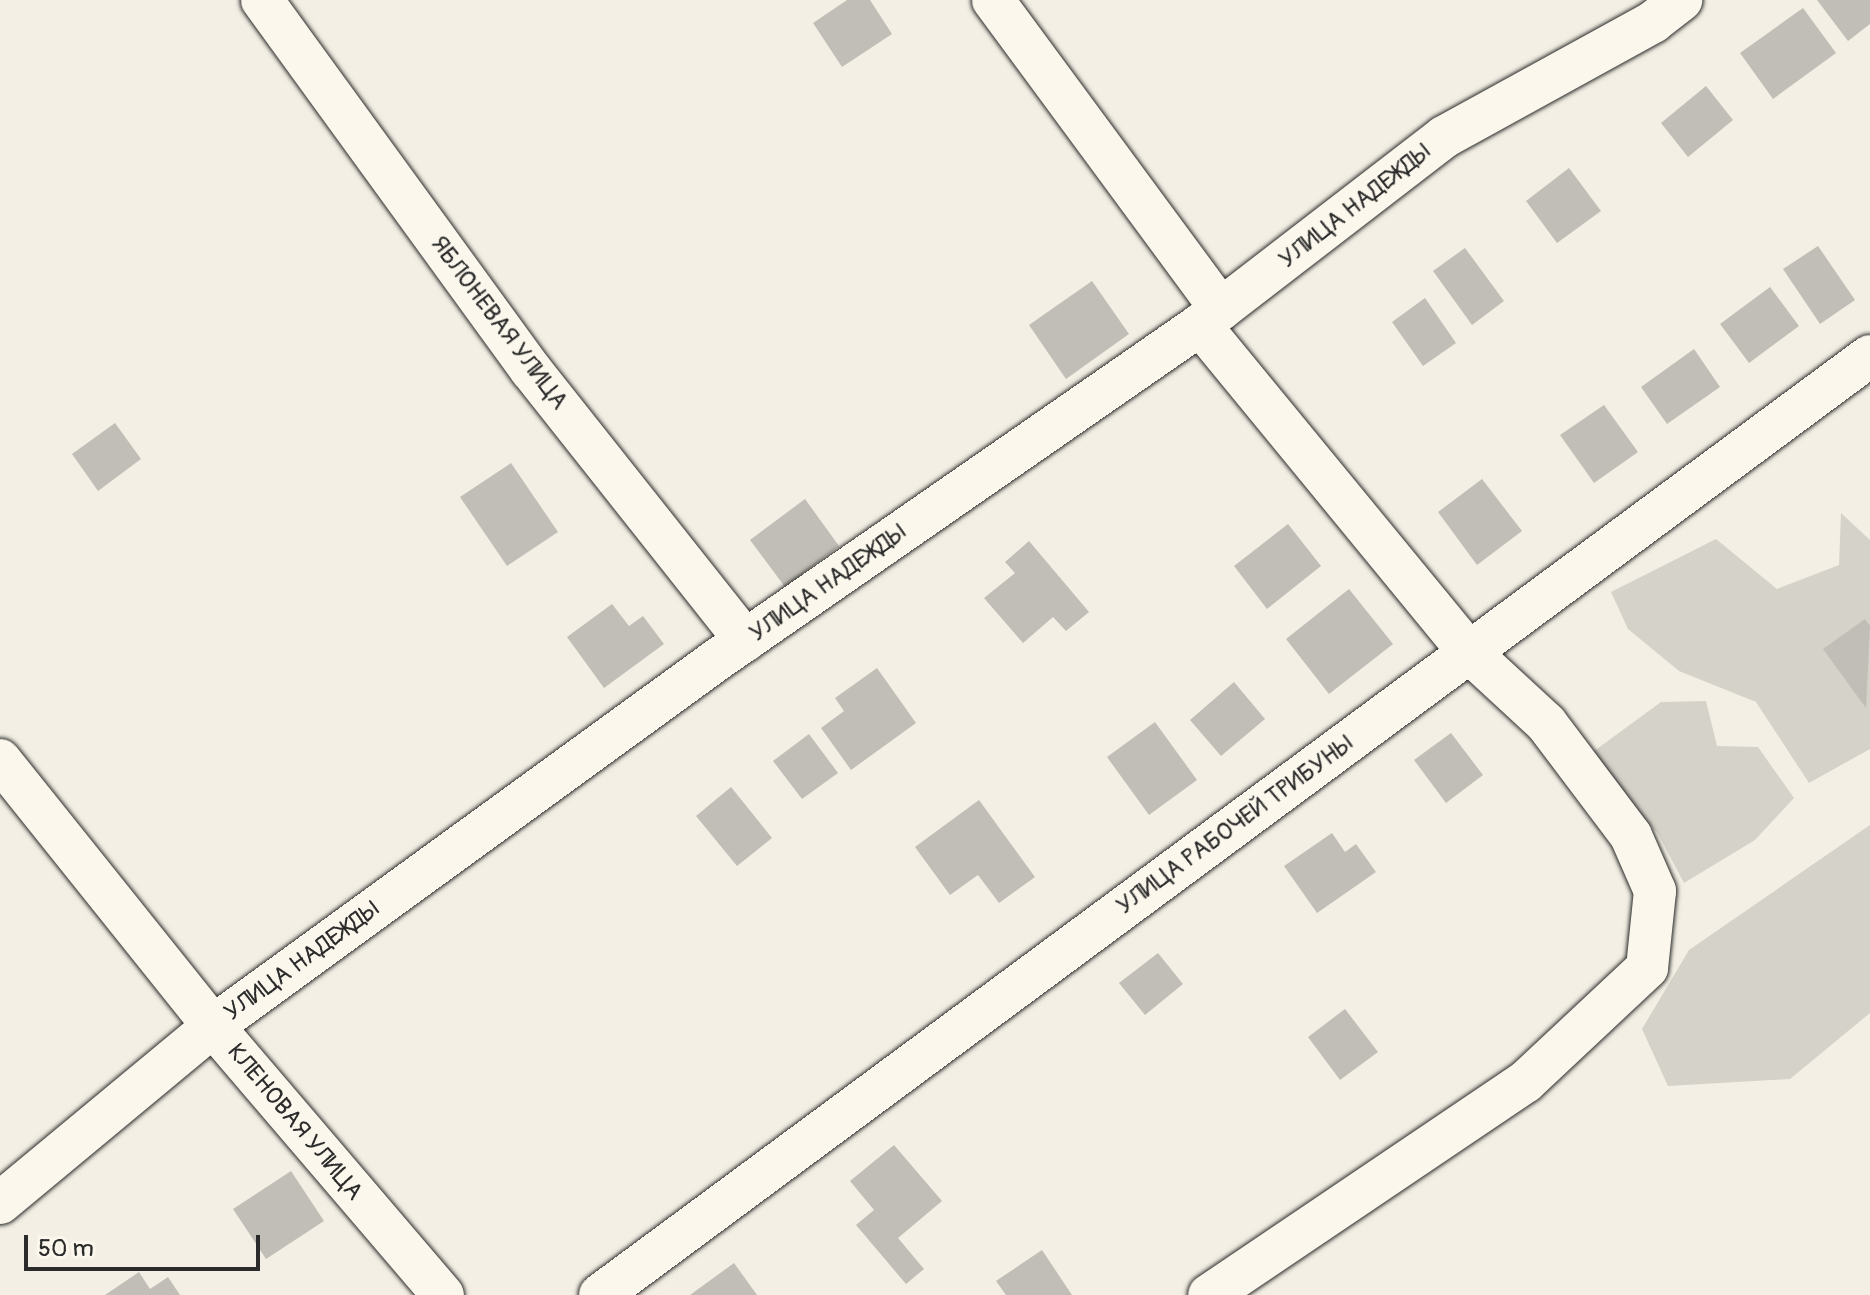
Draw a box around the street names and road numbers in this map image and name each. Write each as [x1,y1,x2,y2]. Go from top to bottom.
street label: УЛИЦА НАДЕЖДЫ [1273,138,1437,274]
street label: ЯБЛОНЕВАЯ УЛИЦА [424,231,574,415]
street label: УЛИЦА НАДЕЖДЫ [744,518,912,648]
street label: УЛИЦА РАБОЧЕЙ ТРИБУНЫ [1111,729,1359,921]
street label: УЛИЦА НАДЕЖДЫ [219,895,385,1027]
street label: КЛЕНОВАЯ УЛИЦА [221,1038,369,1206]

